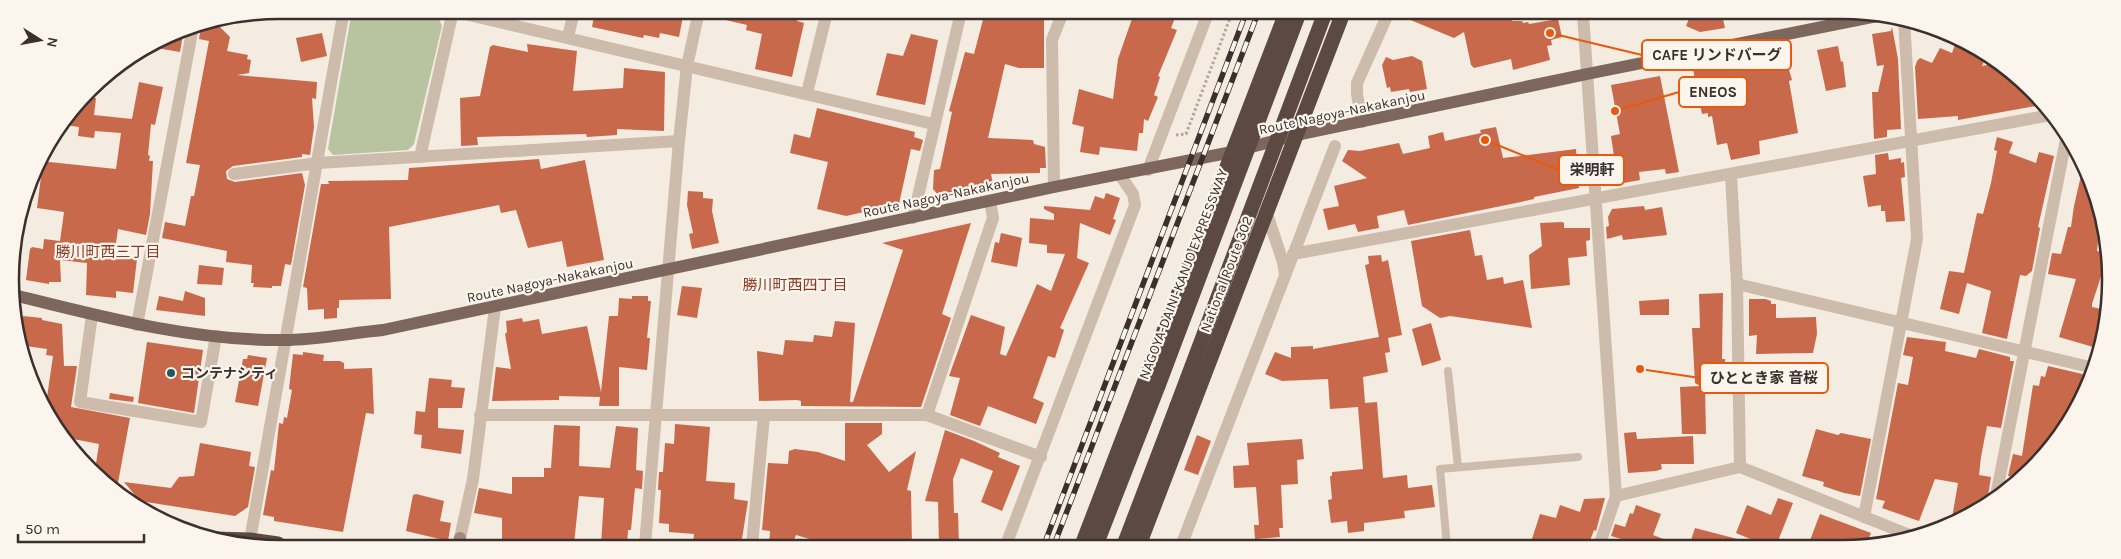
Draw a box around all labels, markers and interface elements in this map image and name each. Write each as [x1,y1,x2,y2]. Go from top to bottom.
north arrow [15,15,65,65]
text: N [43,36,62,49]
callout: CAFE リンドバーグ [1642,40,1791,70]
text: CAFE リンドバーグ [1652,46,1782,64]
callout: ENEOS [1679,77,1747,107]
text: ENEOS [1689,83,1737,101]
street label: Route Nagoya-Nakakanjou [1257,87,1427,138]
callout: 栄明軒 [1559,155,1624,185]
text: 栄明軒 [1569,161,1615,179]
street label: NAGOYA-DAINI-KANJO EXPRESSWAY [1135,166,1232,382]
street label: Route Nagoya-Nakakanjou [861,170,1031,221]
street label: National Route 302 [1197,214,1256,335]
district label: 勝川町西三丁目 [55,243,161,261]
street label: Route Nagoya-Nakakanjou [465,255,635,306]
district label: 勝川町西四丁目 [742,276,848,294]
callout: ひととき家 音桜 [1700,363,1828,393]
place label: コンテナシティ [181,365,278,382]
marker: コンテナシティ [165,367,177,379]
text: ひととき家 音桜 [1710,369,1818,387]
scale bar [18,512,144,544]
text: 50 m [25,520,60,538]

